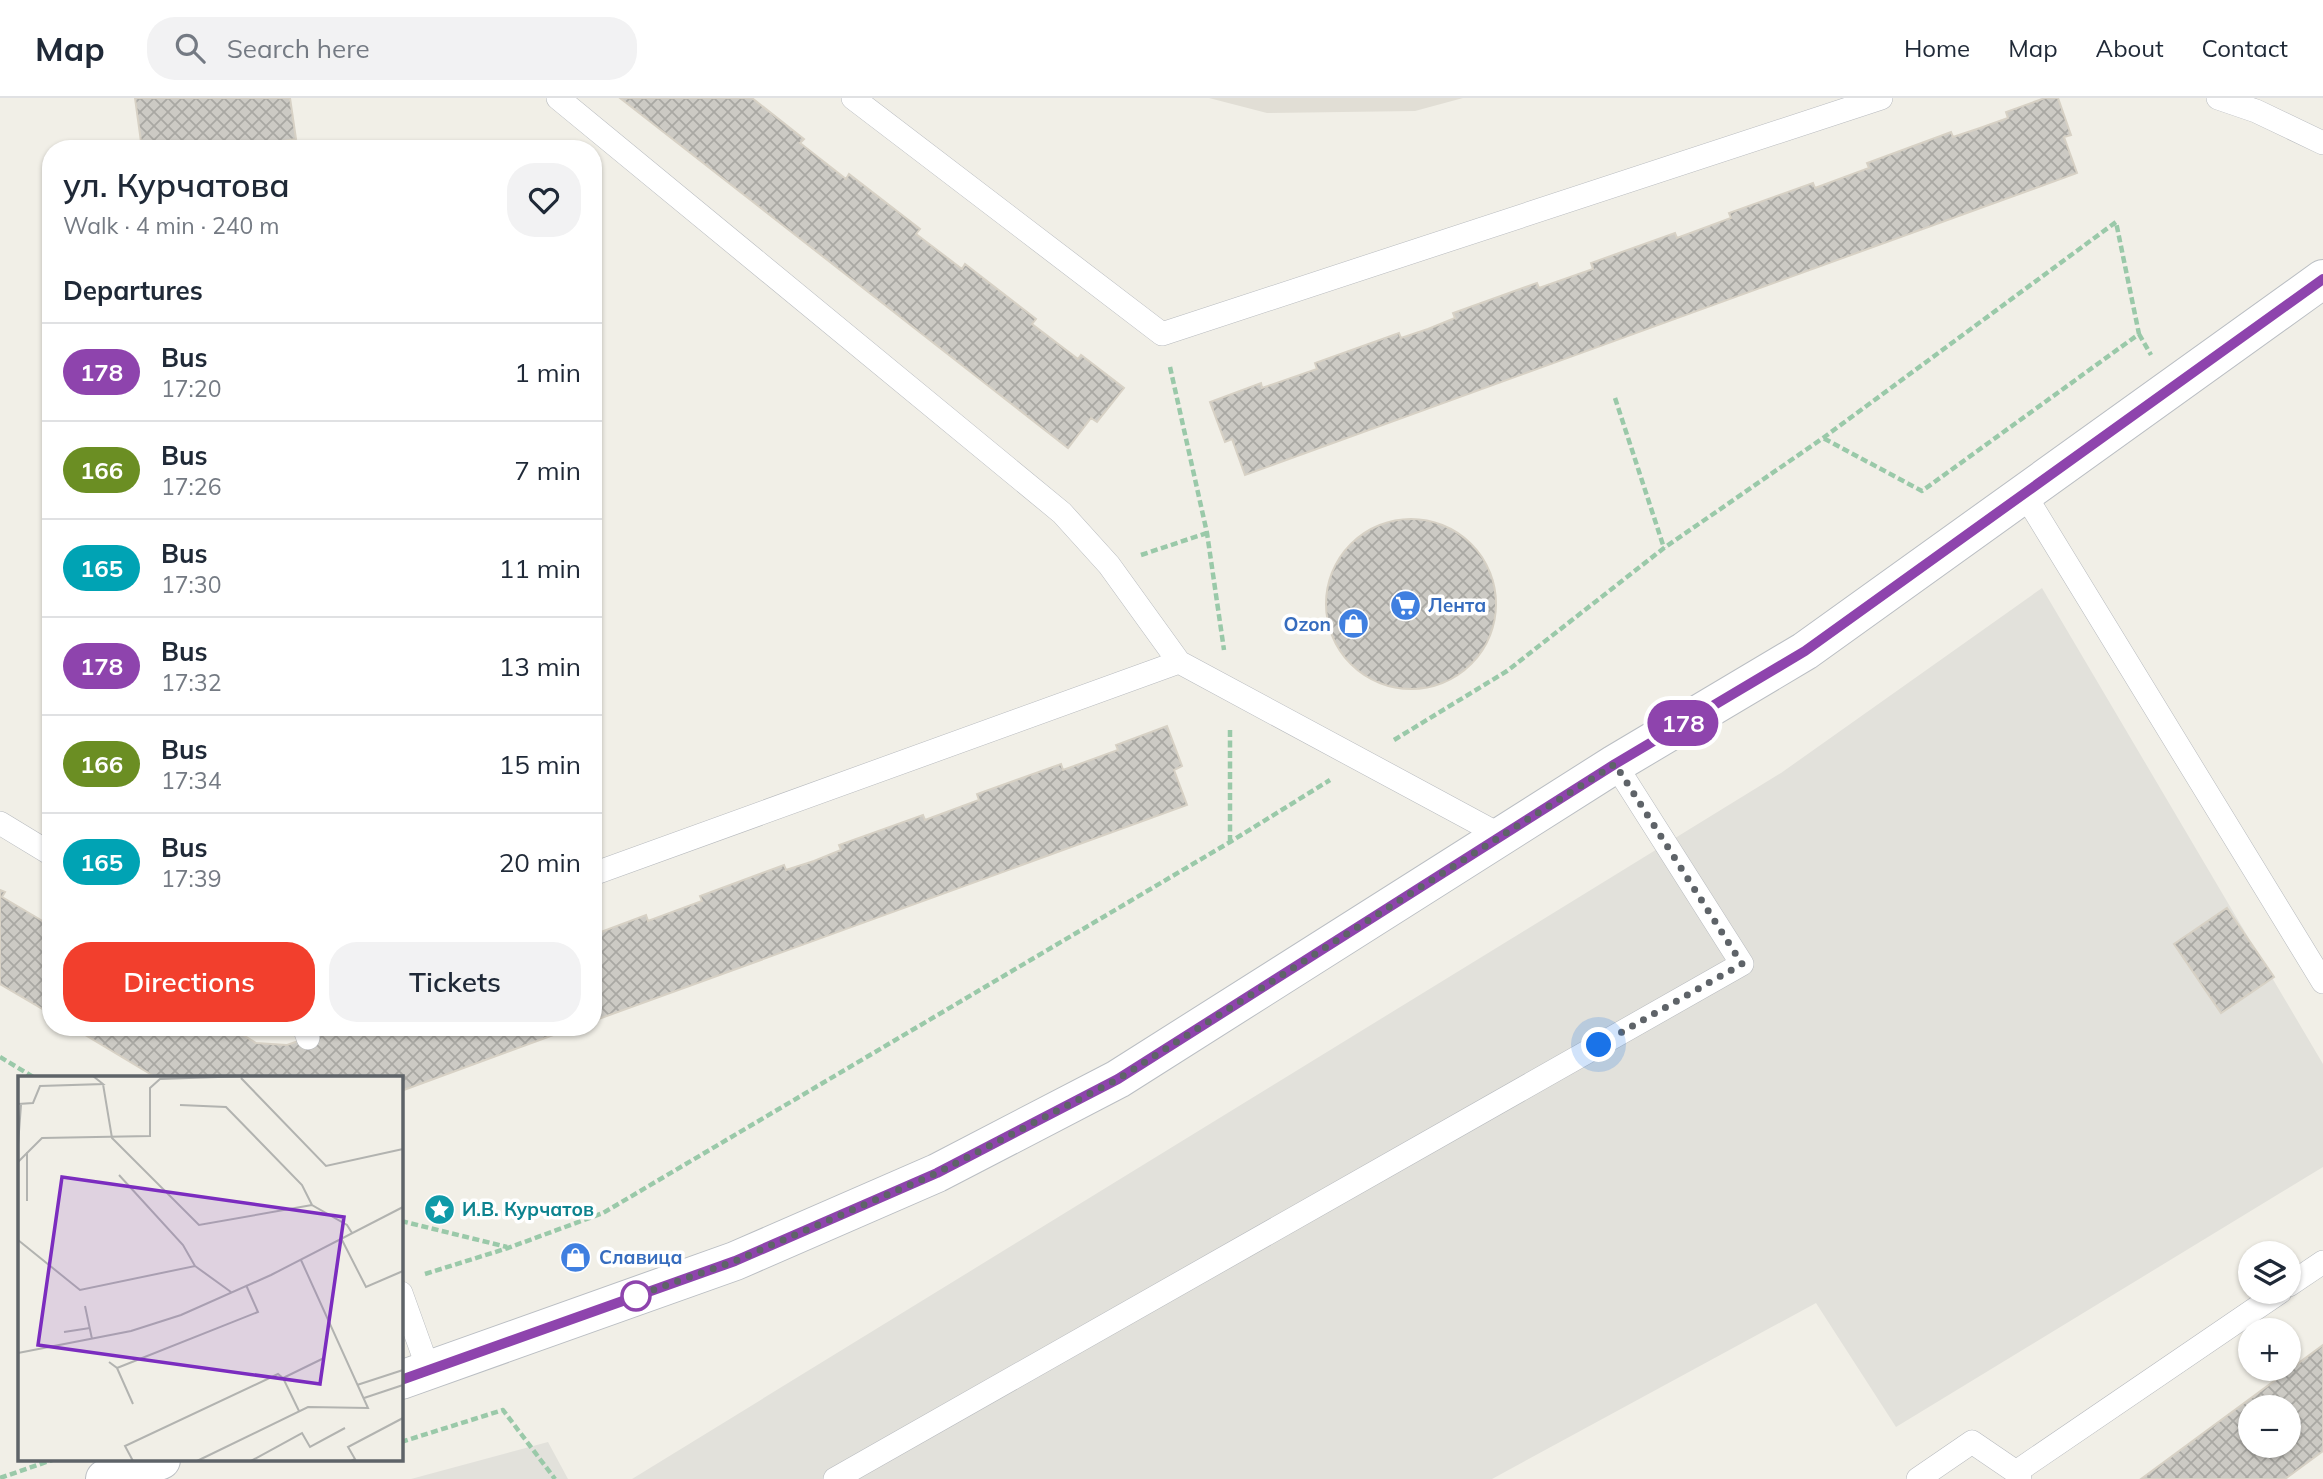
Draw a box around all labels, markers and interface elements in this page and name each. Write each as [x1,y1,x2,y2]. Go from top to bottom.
search box [147,17,637,80]
text: Map [35,28,105,69]
icon: search [171,29,209,67]
text: Search here [227,32,370,65]
text: Home [1904,33,1970,63]
text: Map [2008,33,2058,63]
text: About [2096,33,2164,63]
text: Contact [2202,33,2288,63]
button: heart [507,163,581,237]
text: ул. Курчатова [63,164,290,205]
text: Walk · 4 min · 240 m [63,211,280,240]
text: Departures [63,274,203,307]
text: Bus [161,341,207,374]
text: 1 min [514,356,581,389]
text: 178 [80,357,123,387]
text: 17:20 [161,374,221,403]
text: Bus [161,439,207,472]
text: 7 min [514,454,581,487]
text: 166 [80,455,123,485]
text: 17:26 [161,472,221,501]
text: Bus [161,537,207,570]
text: 11 min [499,552,581,585]
text: 165 [80,553,123,583]
text: 17:30 [161,570,221,599]
supermarket icon: Лента [1388,588,1422,622]
place label: Лента [1428,593,1486,617]
shop icon: Ozon [1337,607,1371,641]
place label: Ozon [1284,612,1331,636]
text: Bus [161,635,207,668]
text: 13 min [499,650,581,683]
text: 178 [80,651,123,681]
text: 17:32 [161,668,221,697]
line badge: 178 [1643,700,1723,746]
text: 178 [1661,708,1705,738]
text: Bus [161,733,207,766]
text: 15 min [499,748,581,781]
text: 166 [80,749,123,779]
text: 17:34 [161,766,221,795]
text: Bus [161,831,207,864]
text: 20 min [499,846,581,879]
text: 165 [80,847,123,877]
text: 17:39 [161,864,221,893]
button: Directions [63,942,315,1022]
button: Tickets [329,942,581,1022]
your location [1581,1027,1616,1062]
inset map [18,1076,402,1462]
place icon: И.В. Курчатов [422,1192,456,1226]
place label: И.В. Курчатов [462,1197,594,1221]
shop icon: Славица [559,1240,593,1274]
map controls [2238,1241,2301,1458]
button: layers [2238,1241,2301,1304]
place label: Славица [599,1245,682,1269]
unlabelled marker [621,1281,651,1311]
button: + [2238,1318,2301,1381]
button: − [2238,1395,2301,1458]

